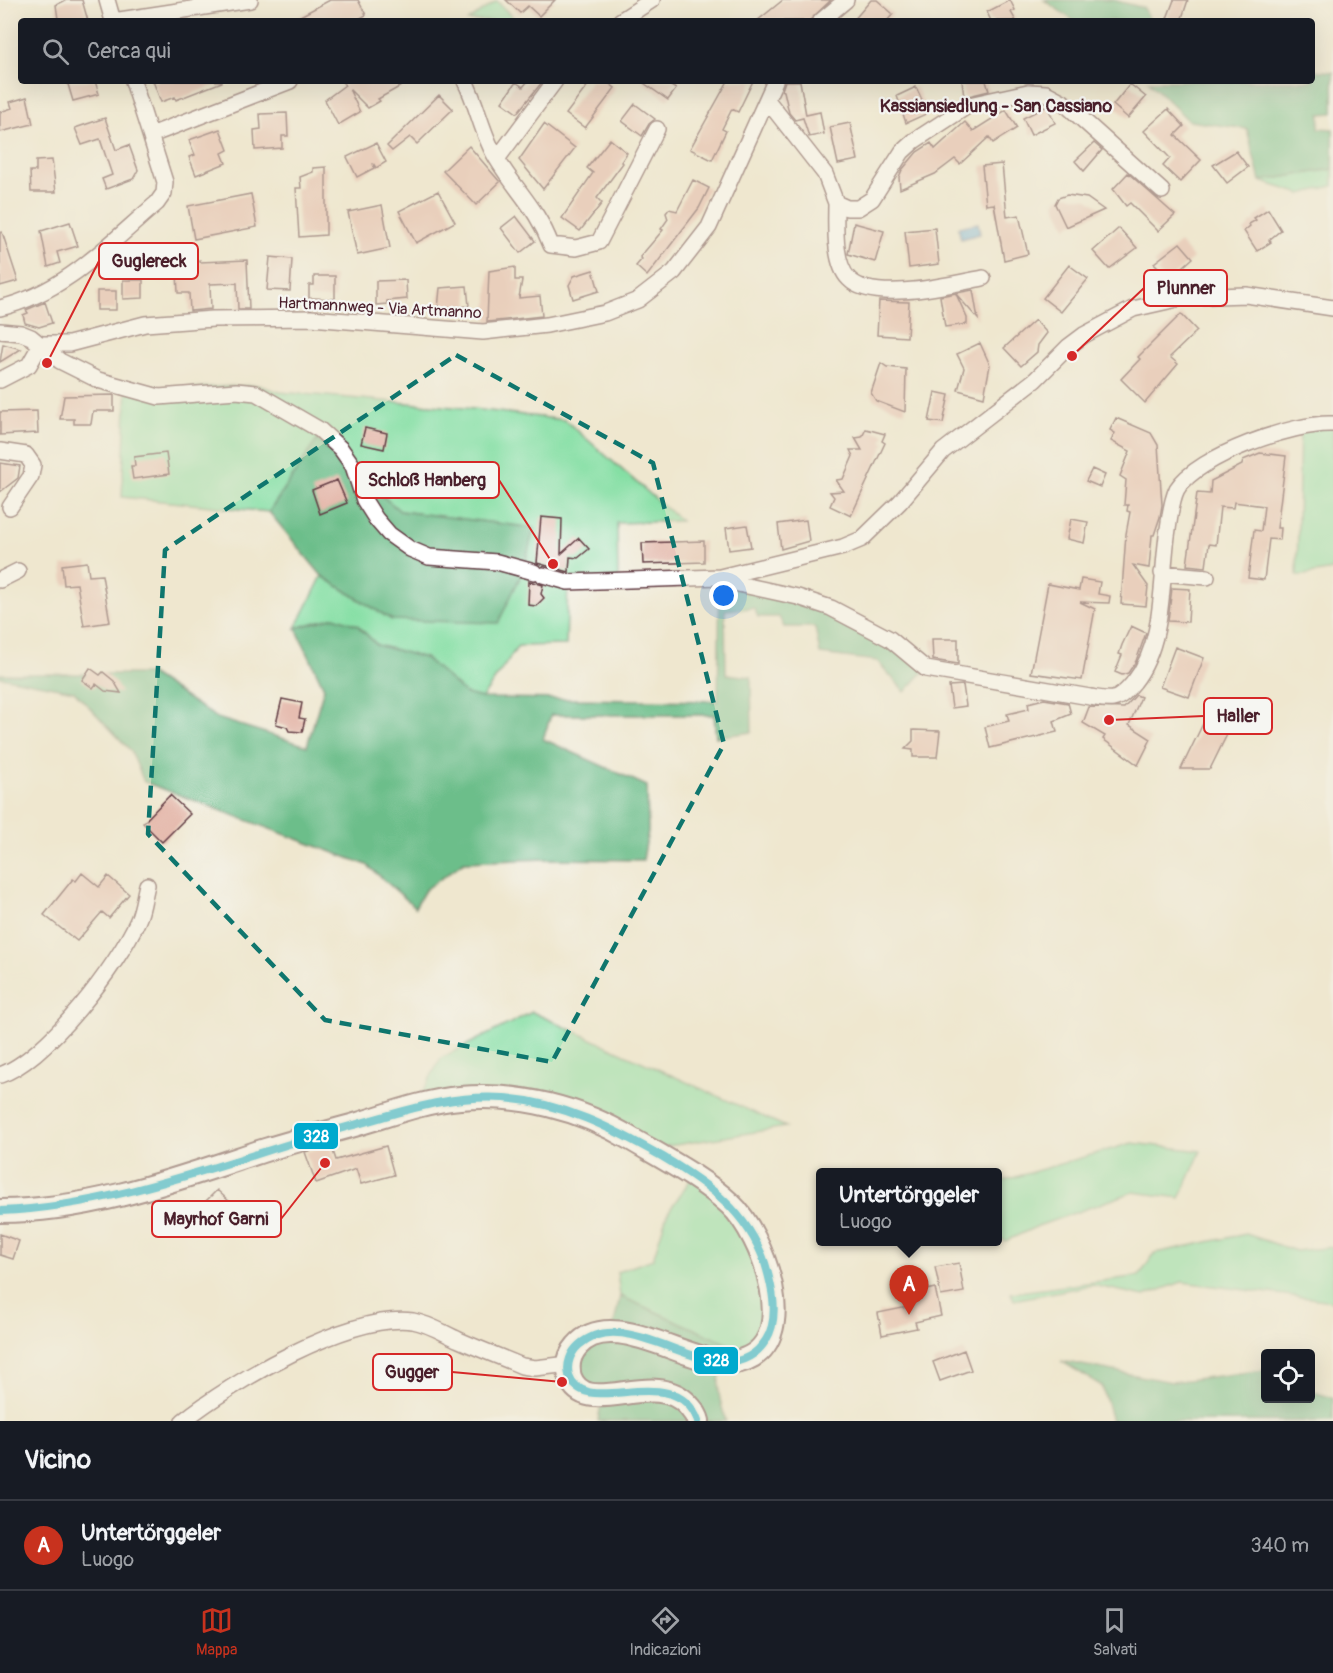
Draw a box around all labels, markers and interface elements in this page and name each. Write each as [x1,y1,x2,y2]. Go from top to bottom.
search box [18,18,1315,84]
icon: search [39,35,72,68]
text: Cerca qui [87,37,171,65]
district label: Kassiansiedlung - San Cassiano [880,95,1113,118]
callout: Guglereck [99,243,198,279]
text: Guglereck [112,250,187,273]
callout: Plunner [1144,270,1227,306]
text: Plunner [1157,277,1216,300]
street label: Hartmannweg - Via Artmanno [278,293,483,323]
callout: Schloß Hanberg [356,462,499,498]
text: Schloß Hanberg [368,469,486,492]
your location [709,581,738,610]
callout: Haller [1204,698,1272,734]
text: Haller [1216,705,1260,728]
line badge: 328 [293,1122,339,1150]
text: 328 [303,1127,329,1147]
popup [816,1168,1002,1246]
text: Untertörggeler [839,1181,979,1209]
callout: Mayrhof Garni [152,1201,281,1237]
text: Mayrhof Garni [164,1208,268,1231]
text: Luogo [839,1209,892,1234]
pin: A [890,1266,928,1315]
line badge: 328 [693,1346,739,1375]
map controls [1261,1349,1315,1403]
button: locate [1261,1349,1315,1403]
text: 328 [703,1351,729,1371]
callout: Gugger [373,1354,452,1390]
text: Gugger [385,1361,440,1384]
text: Vicino [24,1444,91,1476]
text: Untertörggeler [81,1519,221,1547]
text: A [37,1533,50,1558]
text: 340 m [1250,1533,1309,1558]
text: Luogo [81,1547,134,1572]
tab: Mappa [196,1604,238,1660]
tab: Indicazioni [630,1604,701,1660]
tab: Salvati [1093,1604,1137,1660]

